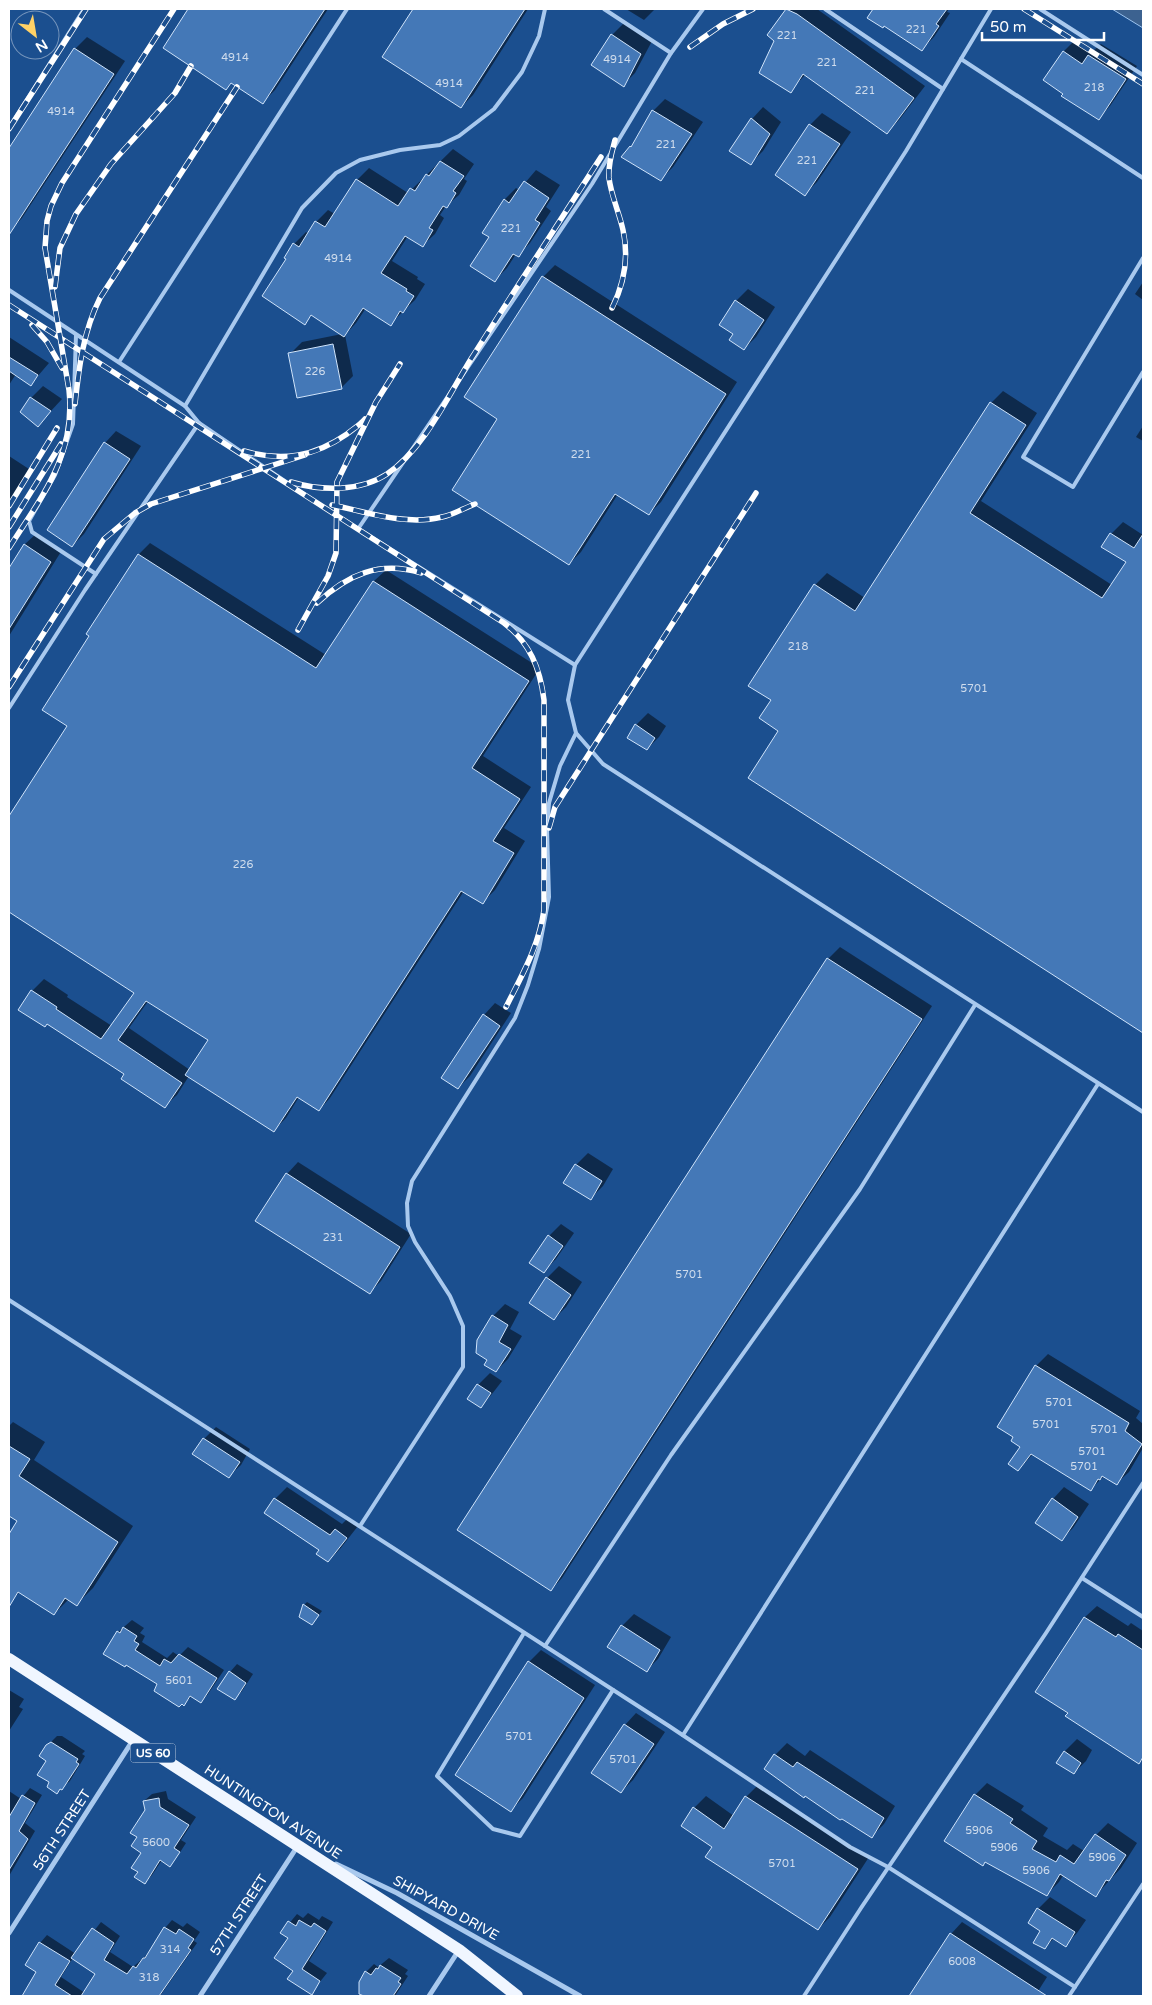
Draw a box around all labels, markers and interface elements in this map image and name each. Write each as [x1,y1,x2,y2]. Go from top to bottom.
north arrow [10,10,60,60]
scale bar [982,10,1104,42]
text: 50 m [990,18,1027,36]
house number: 221 [906,23,926,36]
house number: 221 [777,29,797,42]
text: N [32,36,51,56]
house number: 4914 [221,51,249,64]
house number: 4914 [603,53,631,66]
house number: 221 [817,56,837,69]
house number: 4914 [435,77,463,90]
house number: 218 [1084,81,1104,94]
house number: 221 [855,84,875,97]
house number: 4914 [47,105,75,118]
house number: 221 [656,138,676,151]
house number: 221 [797,154,817,167]
house number: 221 [501,222,521,235]
house number: 4914 [324,252,352,265]
house number: 226 [305,365,325,378]
house number: 221 [571,448,591,461]
house number: 218 [788,640,808,653]
house number: 5701 [960,682,988,695]
house number: 226 [233,858,253,871]
house number: 231 [323,1231,343,1244]
house number: 5701 [675,1268,703,1281]
house number: 5701 [1045,1396,1073,1409]
house number: 5701 [1032,1418,1060,1431]
house number: 5701 [1090,1423,1118,1436]
house number: 5701 [1078,1445,1106,1458]
house number: 5701 [1070,1460,1098,1473]
house number: 5601 [165,1674,193,1687]
house number: 5701 [505,1730,533,1743]
road number: US 60 [130,1744,176,1762]
house number: 5701 [609,1753,637,1766]
street label: HUNTINGTON AVENUE [201,1761,345,1863]
street label: 56TH STREET [29,1786,95,1874]
house number: 5906 [965,1824,993,1837]
house number: 5600 [142,1836,170,1849]
house number: 5906 [990,1841,1018,1854]
house number: 5906 [1088,1851,1116,1864]
house number: 5701 [768,1857,796,1870]
house number: 5906 [1022,1864,1050,1877]
street label: 57TH STREET [206,1871,272,1959]
street label: SHIPYARD DRIVE [390,1872,502,1944]
house number: 314 [160,1943,180,1956]
house number: 6008 [948,1955,976,1968]
house number: 318 [139,1971,159,1984]

